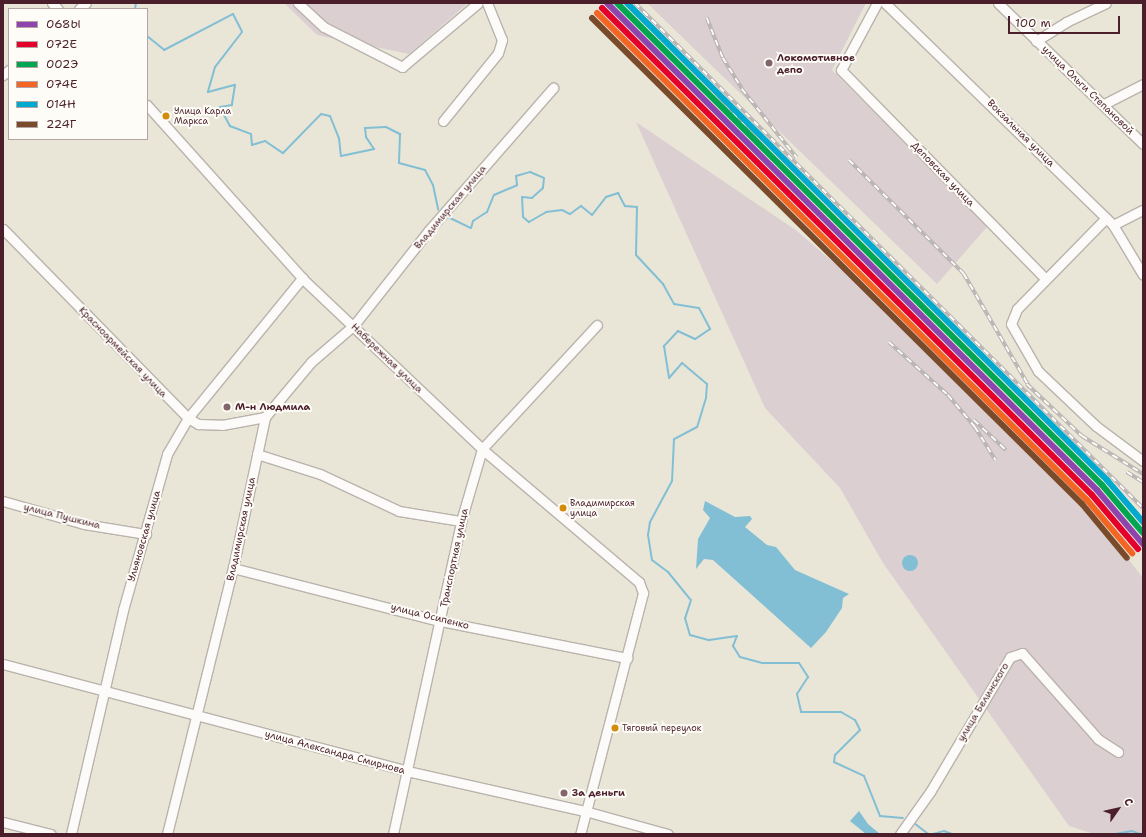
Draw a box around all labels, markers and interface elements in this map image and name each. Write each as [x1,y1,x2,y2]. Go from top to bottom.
legend [8,8,148,140]
scale bar [1010,8,1122,34]
text: 100 m [1015,15,1051,31]
text: 068Ы [46,16,81,32]
text: 072Е [46,36,77,52]
street label: улица Ольги Степановой [1040,43,1136,137]
place label: Локомотивное депо [777,51,855,74]
text: 002Э [46,56,78,72]
marker: Локомотивное депо [764,58,774,68]
text: 074Е [46,76,78,92]
text: 014Н [46,96,76,112]
street label: Вокзальная улица [985,97,1057,169]
place label: Улица Карла Маркса [174,106,231,127]
marker: Улица Карла Маркса [161,111,171,121]
text: 224Г [46,116,76,132]
street label: Деповская улица [909,139,977,209]
street label: Владимирская улица [411,163,489,251]
street label: Красноармейская улица [76,304,170,400]
street label: Набережная улица [349,321,425,395]
place label: М-н Людмила [235,401,310,413]
marker: М-н Людмила [222,402,232,412]
street label: Владимирская улица [224,476,258,582]
street label: Ульяновская улица [125,489,163,583]
place label: Владимирская улица [570,498,635,519]
street label: улица Пушкина [22,501,102,531]
marker: Владимирская улица [558,503,568,513]
street label: Транспортная улица [438,507,470,609]
street label: улица Осипенко [390,600,470,632]
street label: улица Белинского [955,661,1011,743]
marker: Тяговый переулок [610,723,620,733]
place label: Тяговый переулок [622,723,701,733]
street label: улица Александра Смирнова [263,727,407,777]
place label: За деньги [572,787,625,799]
marker: За деньги [559,788,569,798]
north arrow [1098,789,1138,829]
text: С [1120,795,1136,809]

